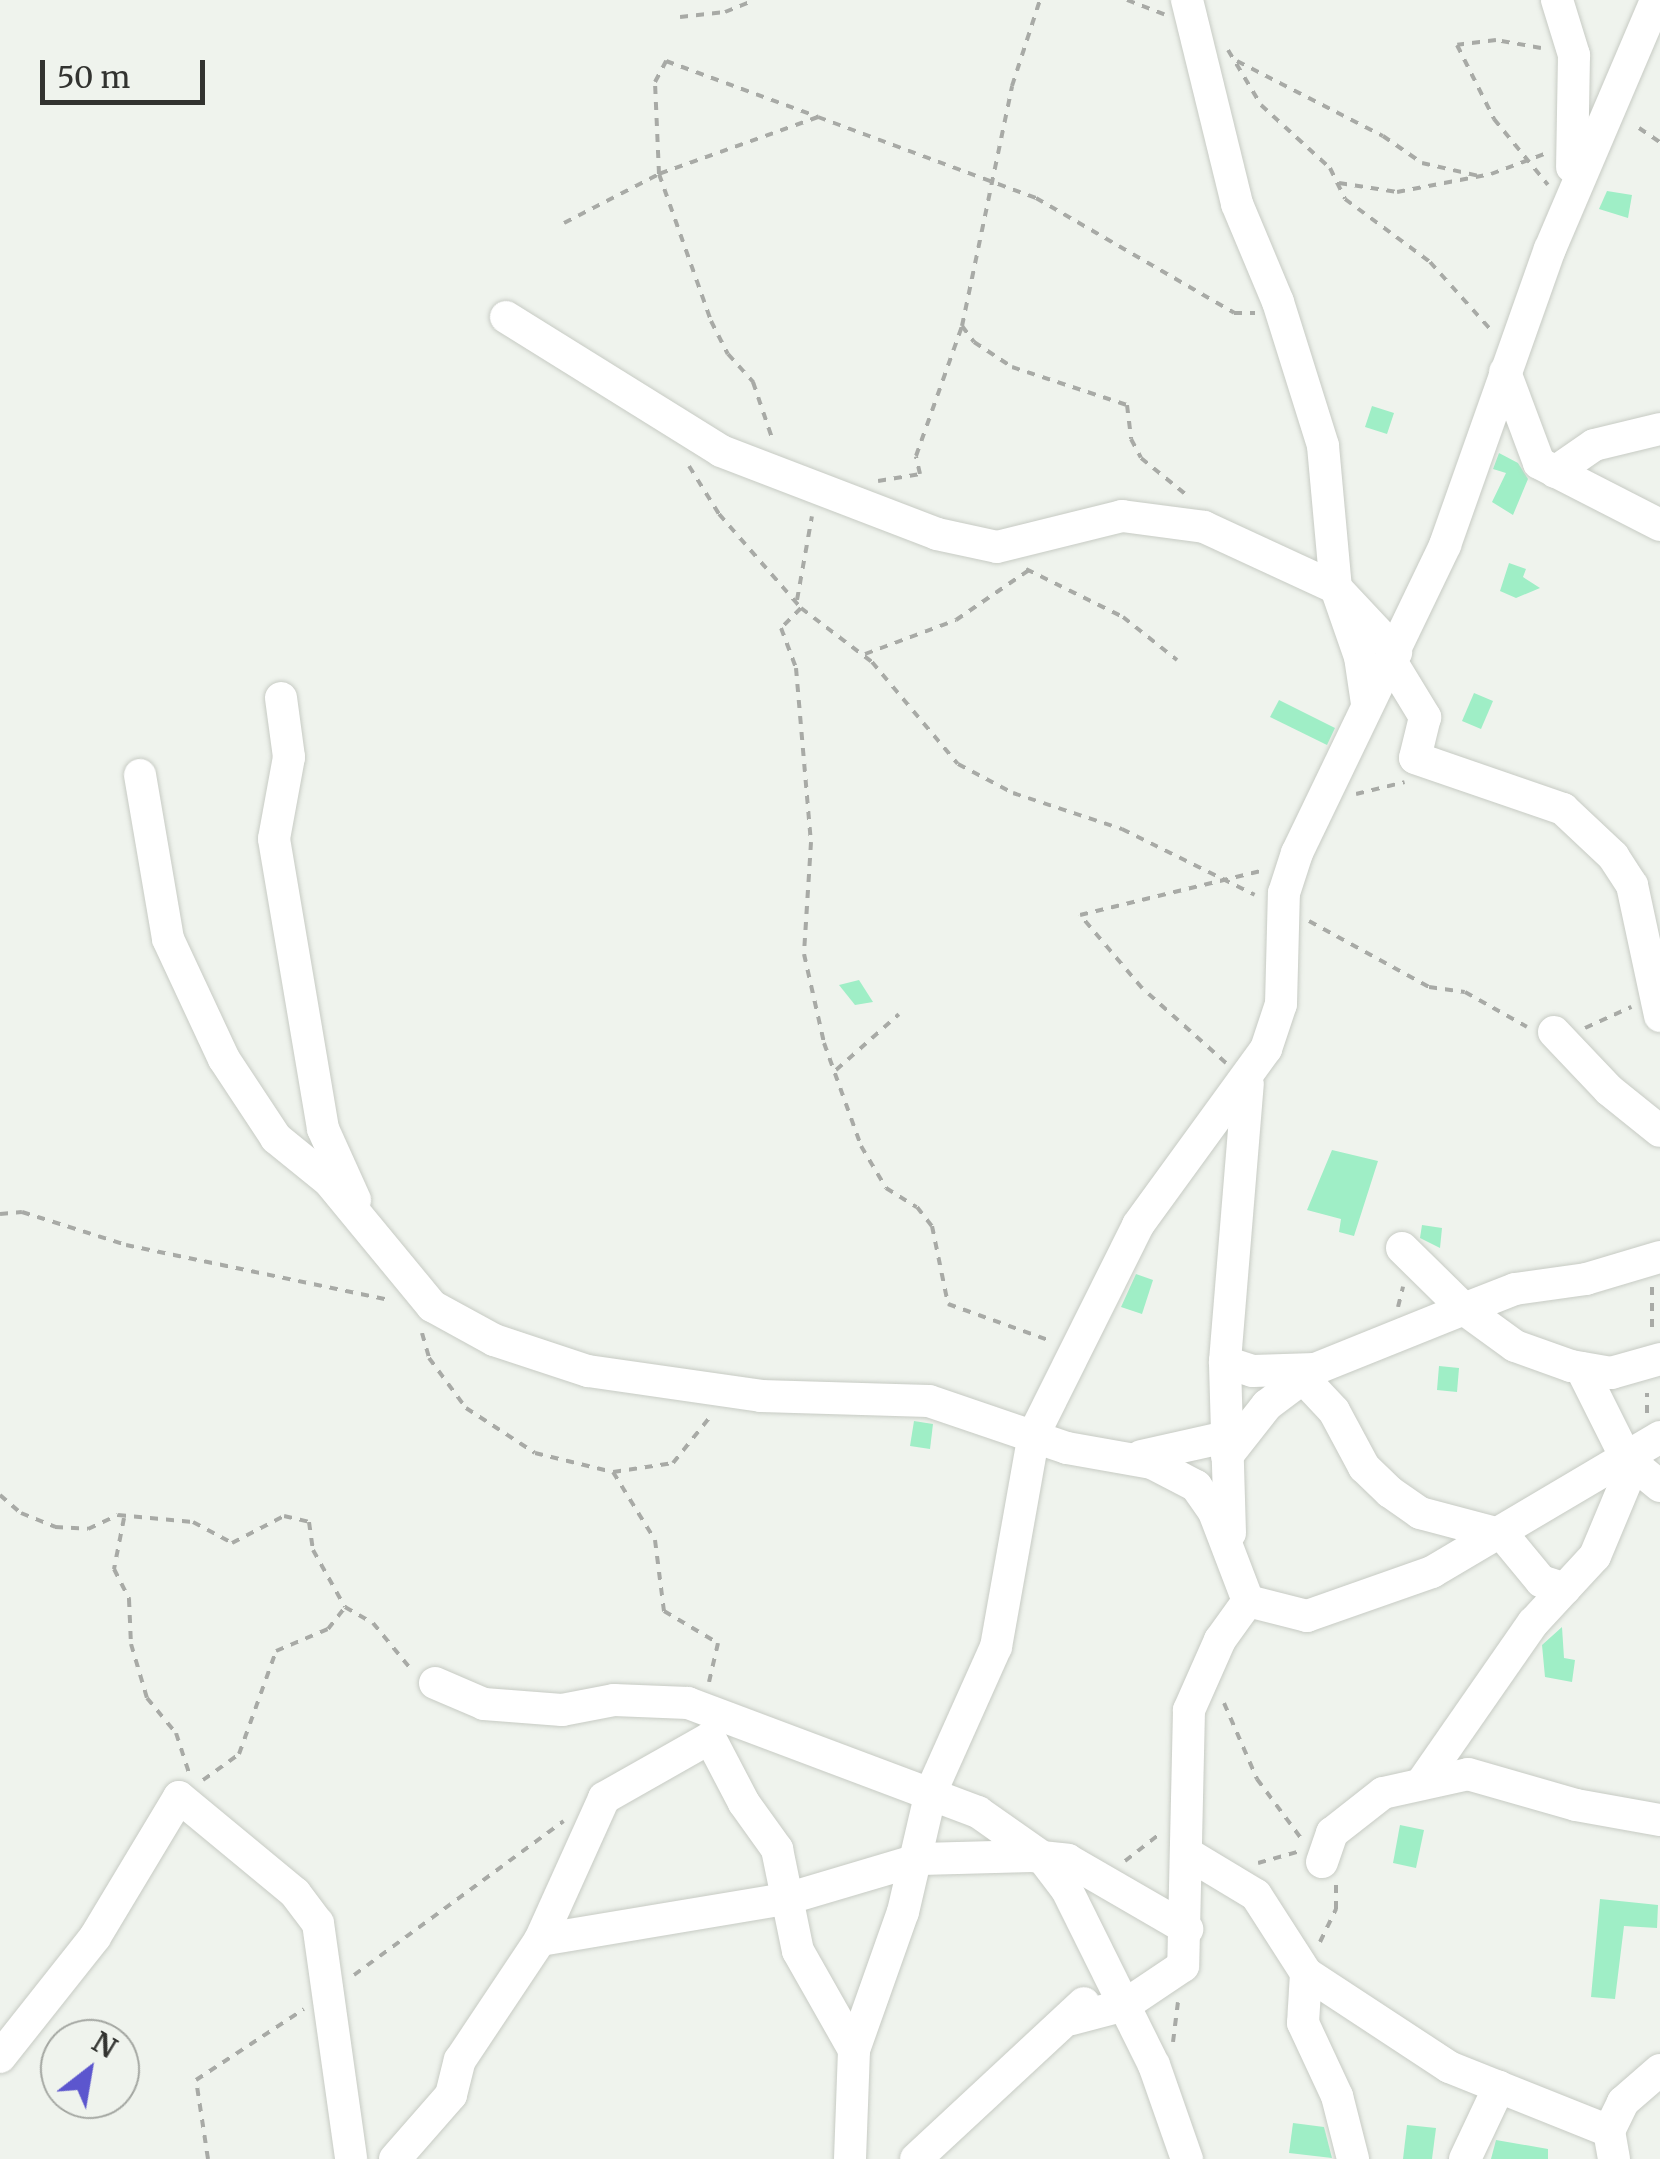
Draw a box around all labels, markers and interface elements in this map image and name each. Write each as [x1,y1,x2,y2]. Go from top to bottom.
scale bar [45,40,210,102]
text: 50 m [57,58,130,96]
north arrow [40,2019,140,2119]
text: N [86,2024,123,2066]

